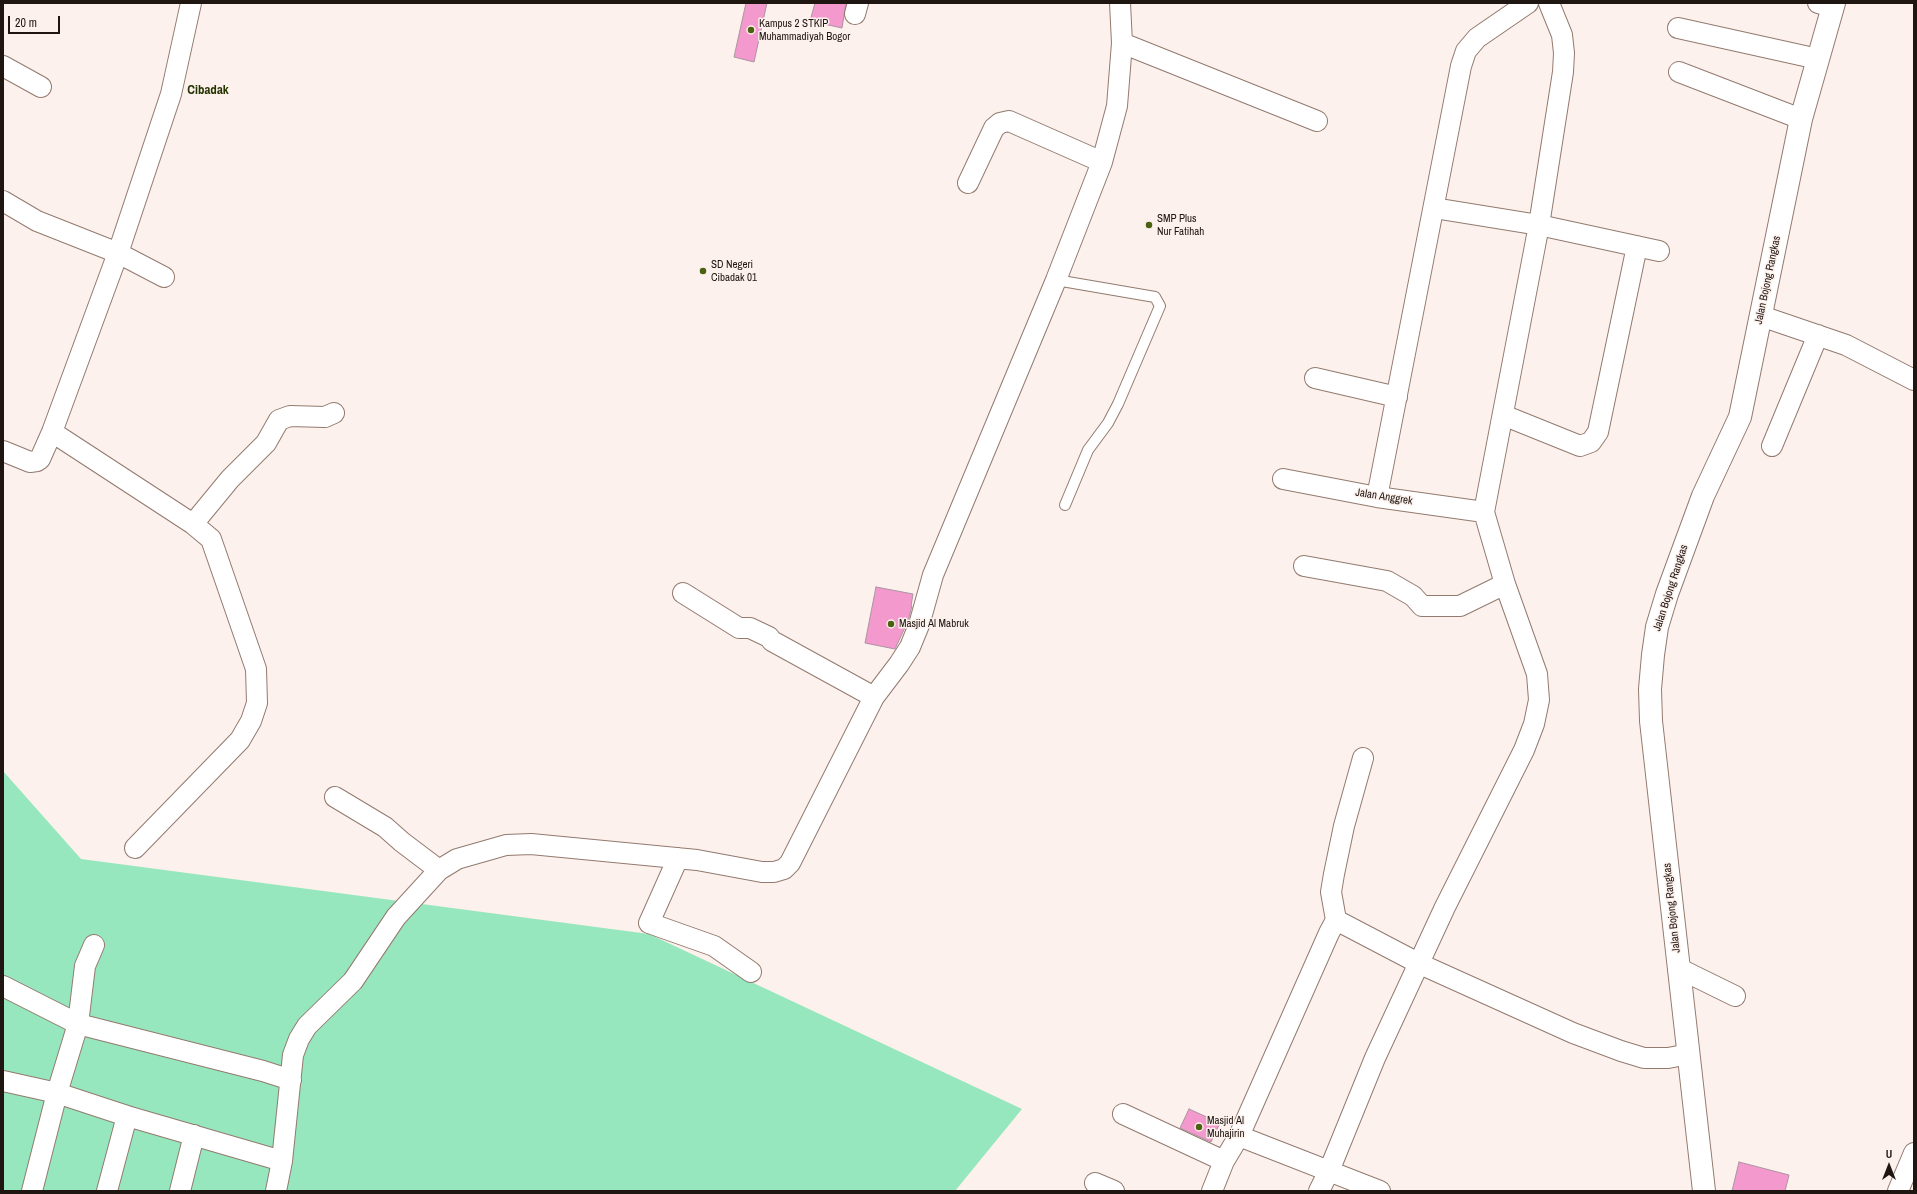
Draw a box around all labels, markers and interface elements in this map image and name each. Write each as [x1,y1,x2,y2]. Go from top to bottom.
scale bar [10,8,62,34]
text: 20 m [15,15,37,31]
place label: Kampus 2 STKIP Muhammadiyah Bogor [759,17,850,43]
marker: Kampus 2 STKIP Muhammadiyah Bogor [746,25,756,35]
district label: Cibadak [187,83,229,99]
place label: SMP Plus Nur Fatihah [1157,212,1204,238]
marker: SMP Plus Nur Fatihah [1144,220,1154,230]
street label: Jalan Bojong Rangkas [1752,234,1784,326]
place label: SD Negeri Cibadak 01 [711,258,757,284]
marker: SD Negeri Cibadak 01 [698,266,708,276]
street label: Jalan Anggrek [1354,486,1414,508]
street label: Jalan Bojong Rangkas [1651,543,1691,633]
place label: Masjid Al Mabruk [899,617,969,631]
marker: Masjid Al Mabruk [886,619,896,629]
street label: Jalan Bojong Rangkas [1661,862,1683,954]
place label: Masjid Al Muhajirin [1207,1114,1245,1140]
marker: Masjid Al Muhajirin [1194,1122,1204,1132]
north arrow [1869,1146,1909,1186]
text: U [1886,1147,1892,1161]

